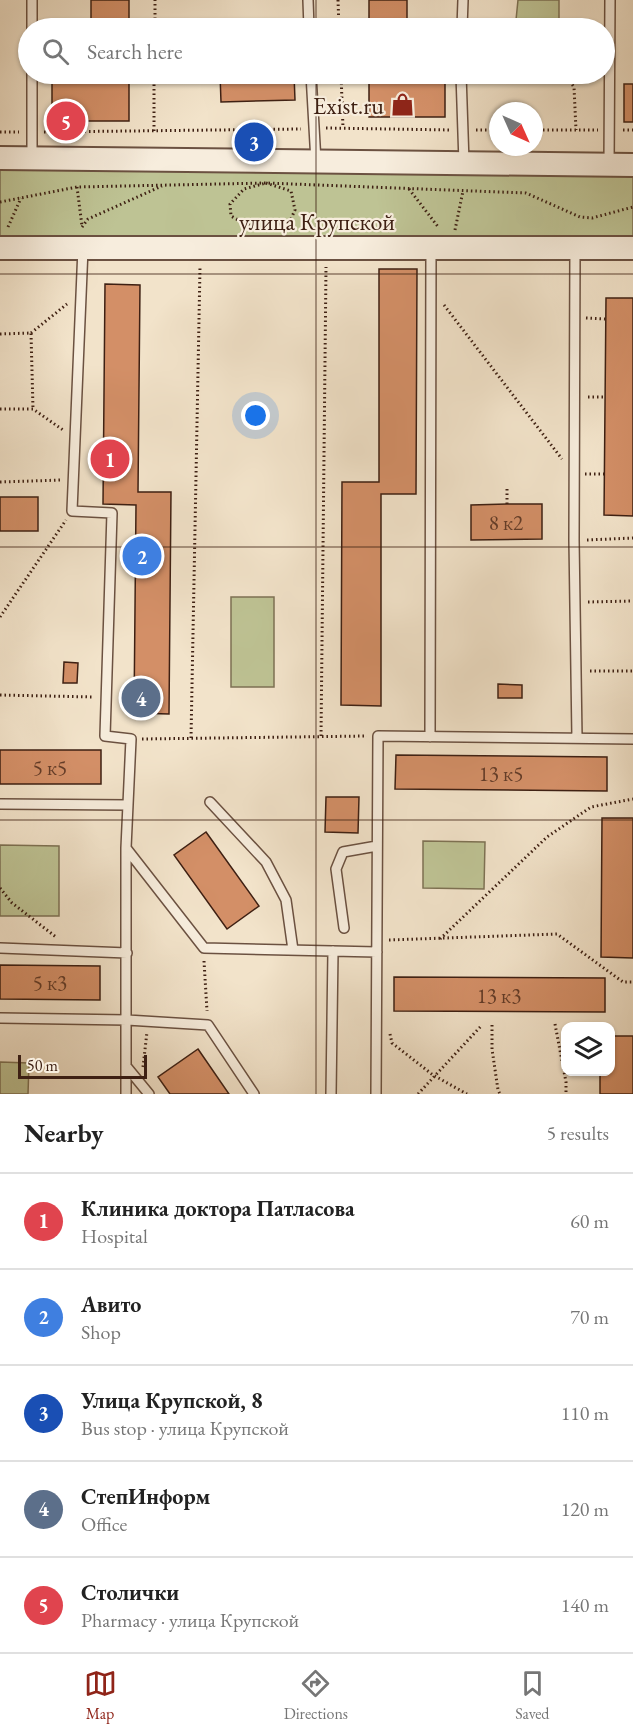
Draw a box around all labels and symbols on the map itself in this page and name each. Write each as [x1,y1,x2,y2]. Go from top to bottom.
place label: Exist.ru [313,90,384,121]
shop icon: Exist.ru [389,92,415,118]
pin: 5 [46,98,86,144]
north arrow [489,102,543,156]
pin: 3 [234,120,274,164]
street label: улица Крупской [239,206,395,237]
your location [241,401,270,430]
pin: 1 [90,436,130,482]
house number: 8 к2 [489,509,523,536]
pin: 2 [122,534,162,578]
pin: 4 [122,676,160,720]
house number: 5 к5 [33,754,67,781]
house number: 13 к5 [479,760,523,787]
house number: 5 к3 [33,969,67,996]
house number: 13 к3 [477,982,521,1009]
scale bar [18,1052,147,1080]

